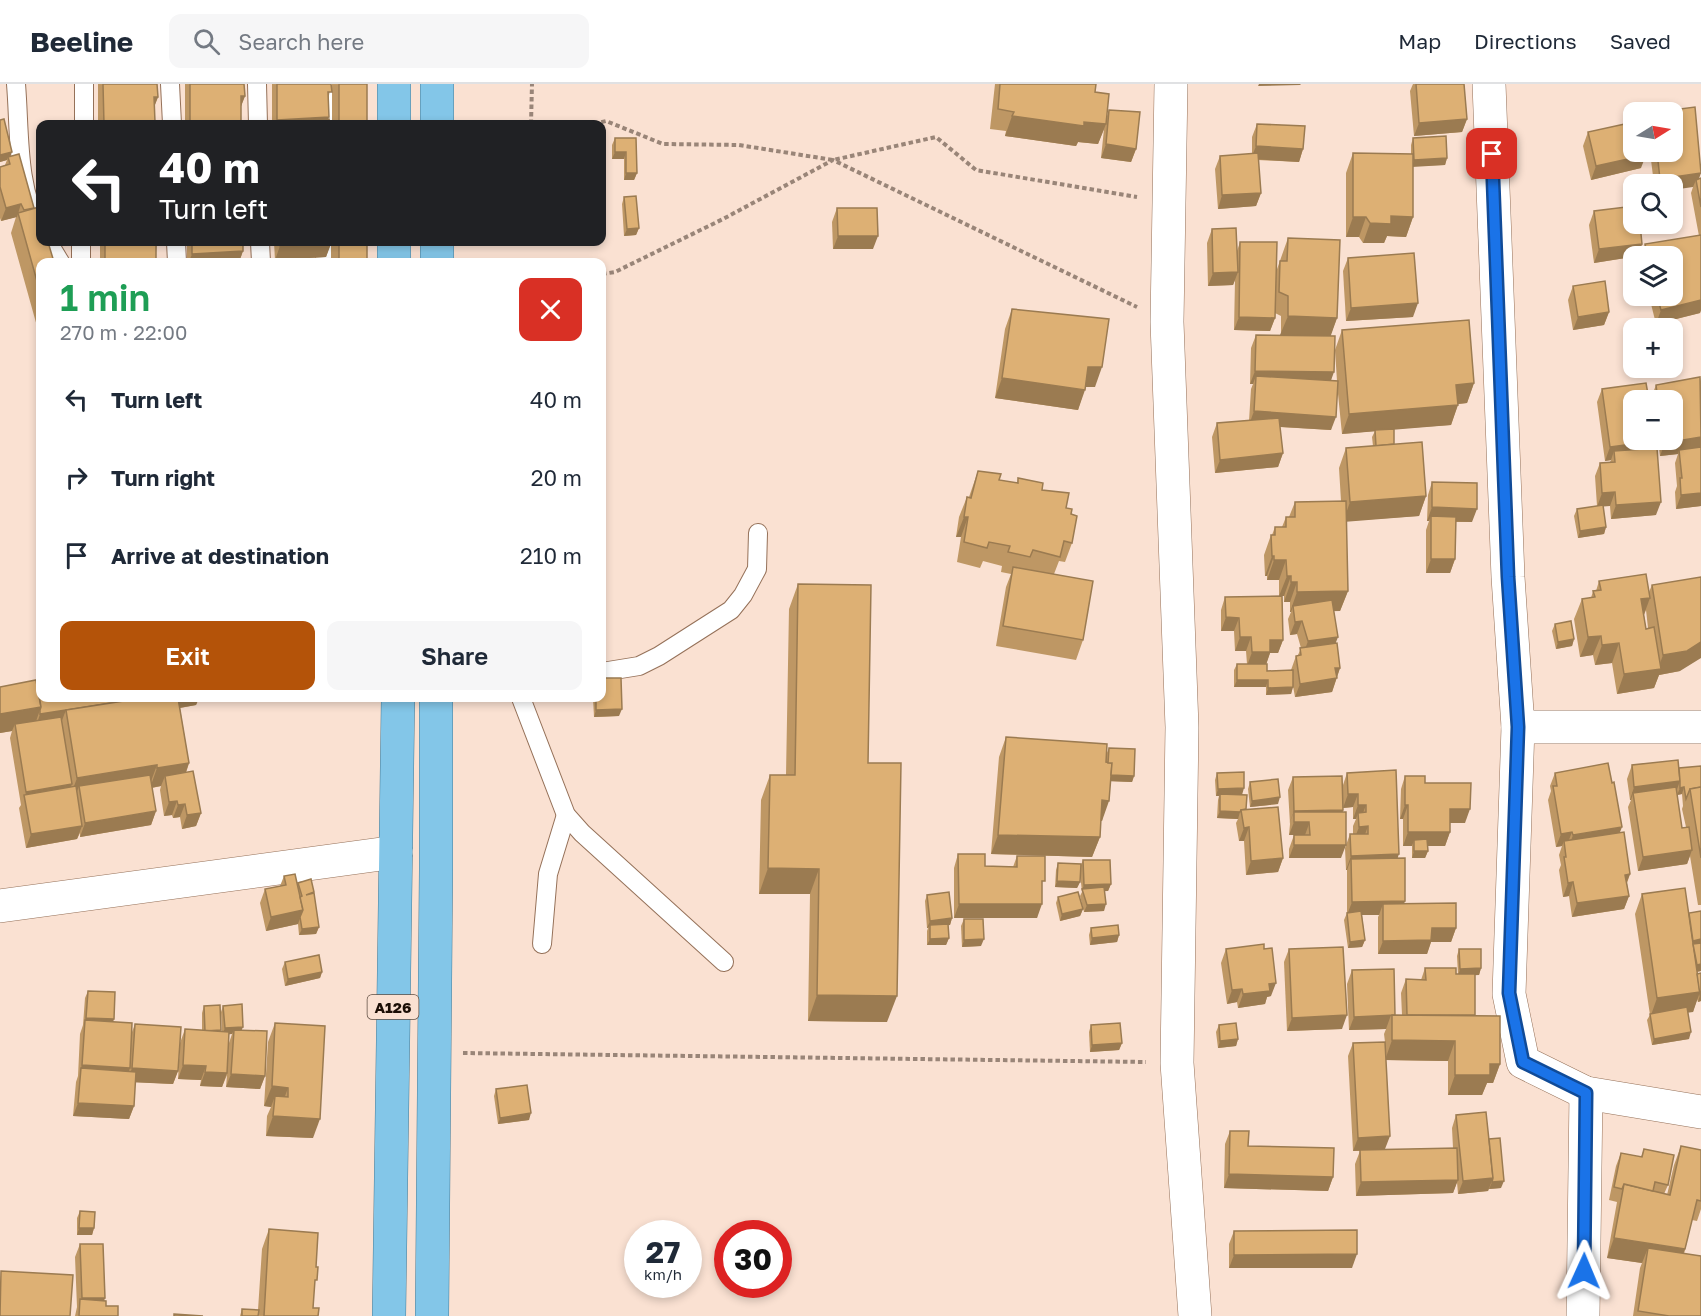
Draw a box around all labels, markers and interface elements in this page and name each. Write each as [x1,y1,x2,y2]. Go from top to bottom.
search box [169,14,589,68]
text: Beeline [30,25,133,58]
icon: search [190,25,223,58]
text: Search here [238,28,364,55]
text: Map [1398,28,1441,54]
text: Directions [1474,28,1577,54]
text: Saved [1610,28,1671,54]
north arrow [1623,102,1683,162]
map controls [1623,102,1683,450]
pin [1466,128,1517,179]
icon: arrive [1475,137,1508,170]
text: 40 m [159,142,260,192]
icon: left [60,144,138,222]
button: search [1623,174,1683,234]
text: Turn left [159,193,268,225]
button: layers [1623,246,1683,306]
text: 1 min [60,276,150,319]
button: close [519,278,582,341]
button: + [1623,318,1683,378]
text: 270 m · 22:00 [60,320,187,344]
icon: left [60,383,93,416]
text: Turn left [111,386,202,413]
text: 40 m [530,386,582,413]
button: − [1623,390,1683,450]
icon: right [60,461,93,494]
text: Turn right [111,464,215,491]
text: 20 m [531,464,582,491]
icon: arrive [60,539,93,572]
text: Arrive at destination [111,542,329,569]
text: 210 m [520,542,582,569]
button: Exit [60,621,315,690]
button: Share [327,621,582,690]
road number: A126 [368,995,418,1019]
speed limit sign: 30 [714,1220,792,1298]
text: 27 [646,1234,680,1270]
position arrow [1552,1239,1616,1303]
text: km/h [644,1265,682,1283]

